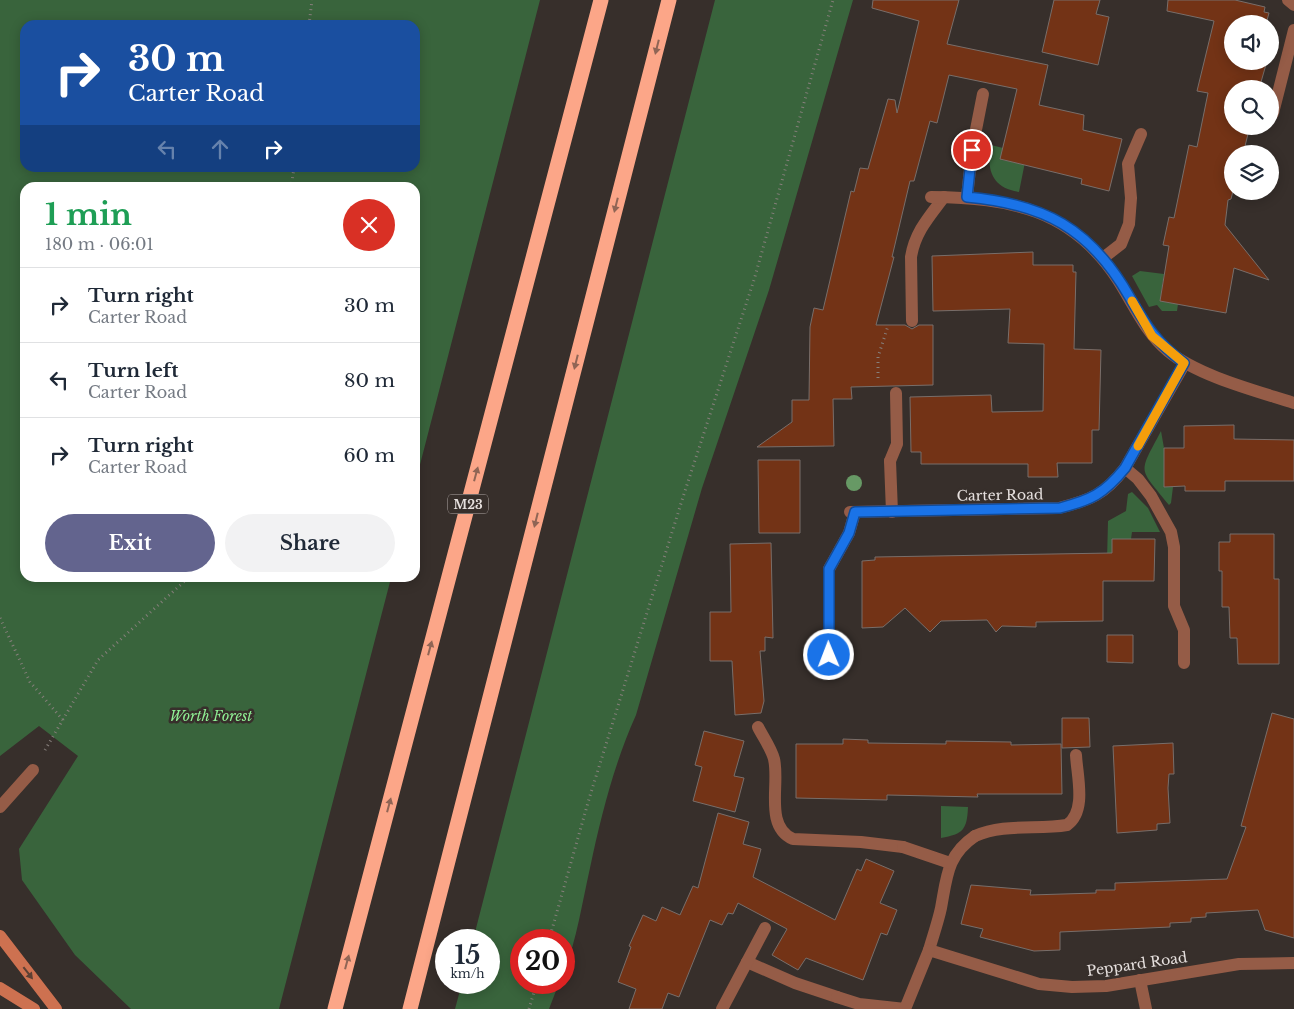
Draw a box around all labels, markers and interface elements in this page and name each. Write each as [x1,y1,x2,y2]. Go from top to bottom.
map controls [1224,15,1279,200]
button: sound [1224,15,1279,70]
text: 30 m [128,37,225,80]
icon: right [45,40,110,105]
one-way arrow [652,40,660,55]
text: Carter Road [128,80,264,107]
button: search [1224,80,1279,135]
pin [951,129,993,171]
icon: left [153,135,181,163]
icon: ahead [206,135,234,163]
icon: right [259,135,287,163]
icon: arrive [958,136,986,164]
button: layers [1224,145,1279,200]
text: 1 min [45,196,132,233]
one-way arrow [612,197,620,212]
button: close [343,199,395,251]
text: 180 m · 06:01 [45,234,154,254]
text: Turn right [88,284,194,307]
icon: right [45,291,73,319]
text: 30 m [344,294,395,317]
text: Carter Road [88,307,187,327]
one-way arrow [572,355,580,370]
text: Turn left [88,359,179,382]
icon: left [45,366,73,394]
text: 80 m [344,369,395,392]
text: Carter Road [88,382,187,402]
text: Turn right [88,434,194,457]
icon: right [45,441,73,469]
text: 60 m [343,444,395,467]
text: Carter Road [88,457,187,477]
one-way arrow [472,466,480,481]
street label: Carter Road [957,485,1044,505]
road number: M23 [448,494,488,514]
one-way arrow [532,512,540,527]
button: Exit [45,514,215,572]
button: Share [225,514,395,572]
position arrow [802,628,854,680]
one-way arrow [426,640,434,655]
park label: Worth Forest [170,707,253,725]
one-way arrow [385,797,393,812]
speed limit sign: 20 [510,929,575,994]
text: 15 [455,940,480,971]
street label: Peppard Road [1086,948,1189,980]
one-way arrow [344,954,352,969]
one-way arrow [23,966,34,979]
text: km/h [450,966,485,981]

